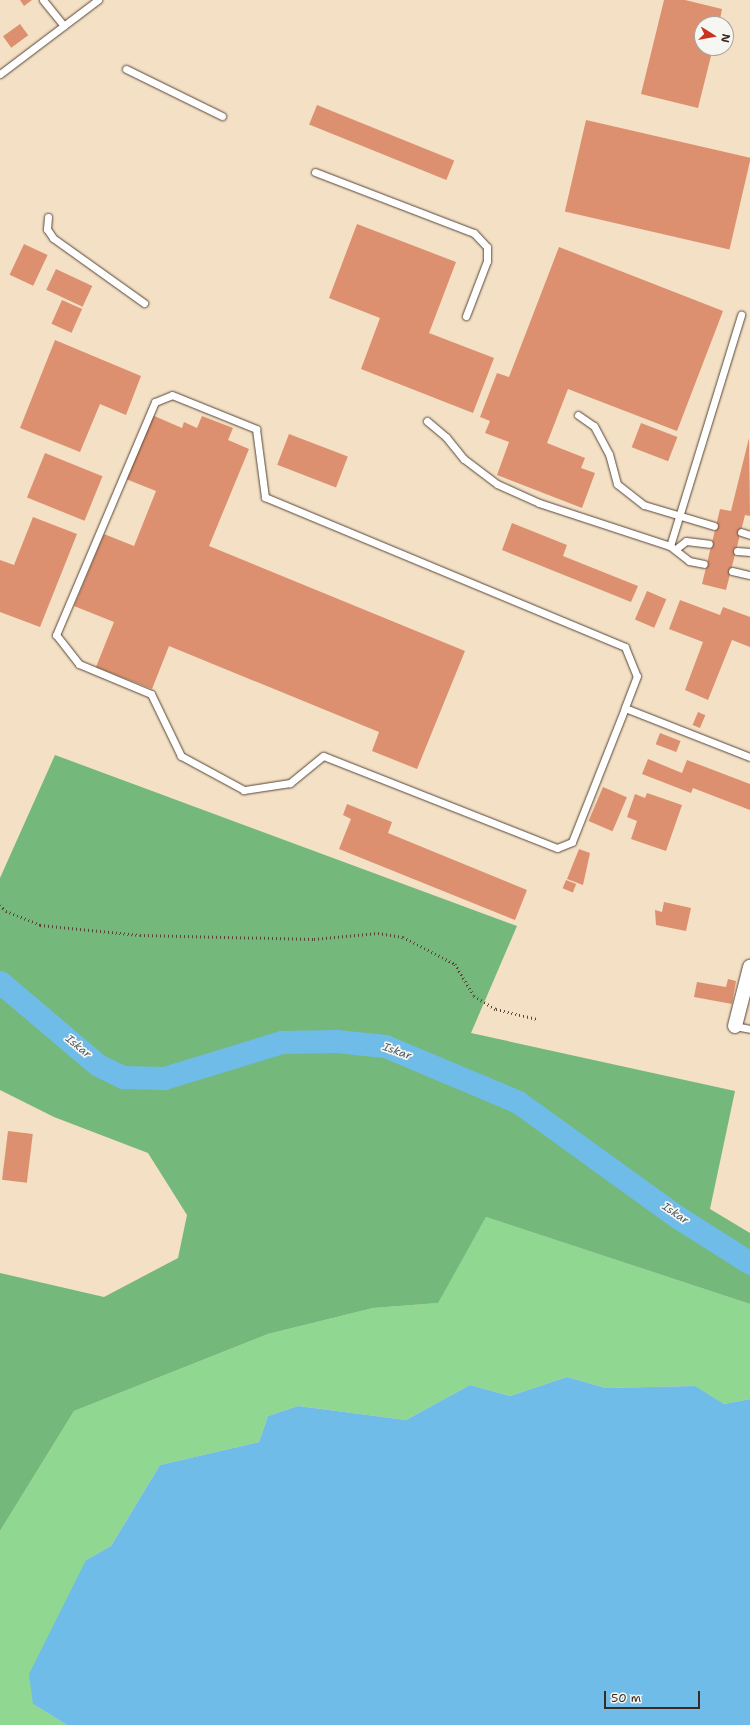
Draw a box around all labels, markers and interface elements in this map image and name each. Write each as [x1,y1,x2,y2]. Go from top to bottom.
north arrow [694,16,734,56]
text: N [717,32,733,44]
water label: Iskar [63,1033,93,1061]
water label: Iskar [381,1041,413,1063]
water label: Iskar [659,1200,691,1228]
scale bar [606,1683,702,1709]
text: 50 m [611,1690,641,1706]

